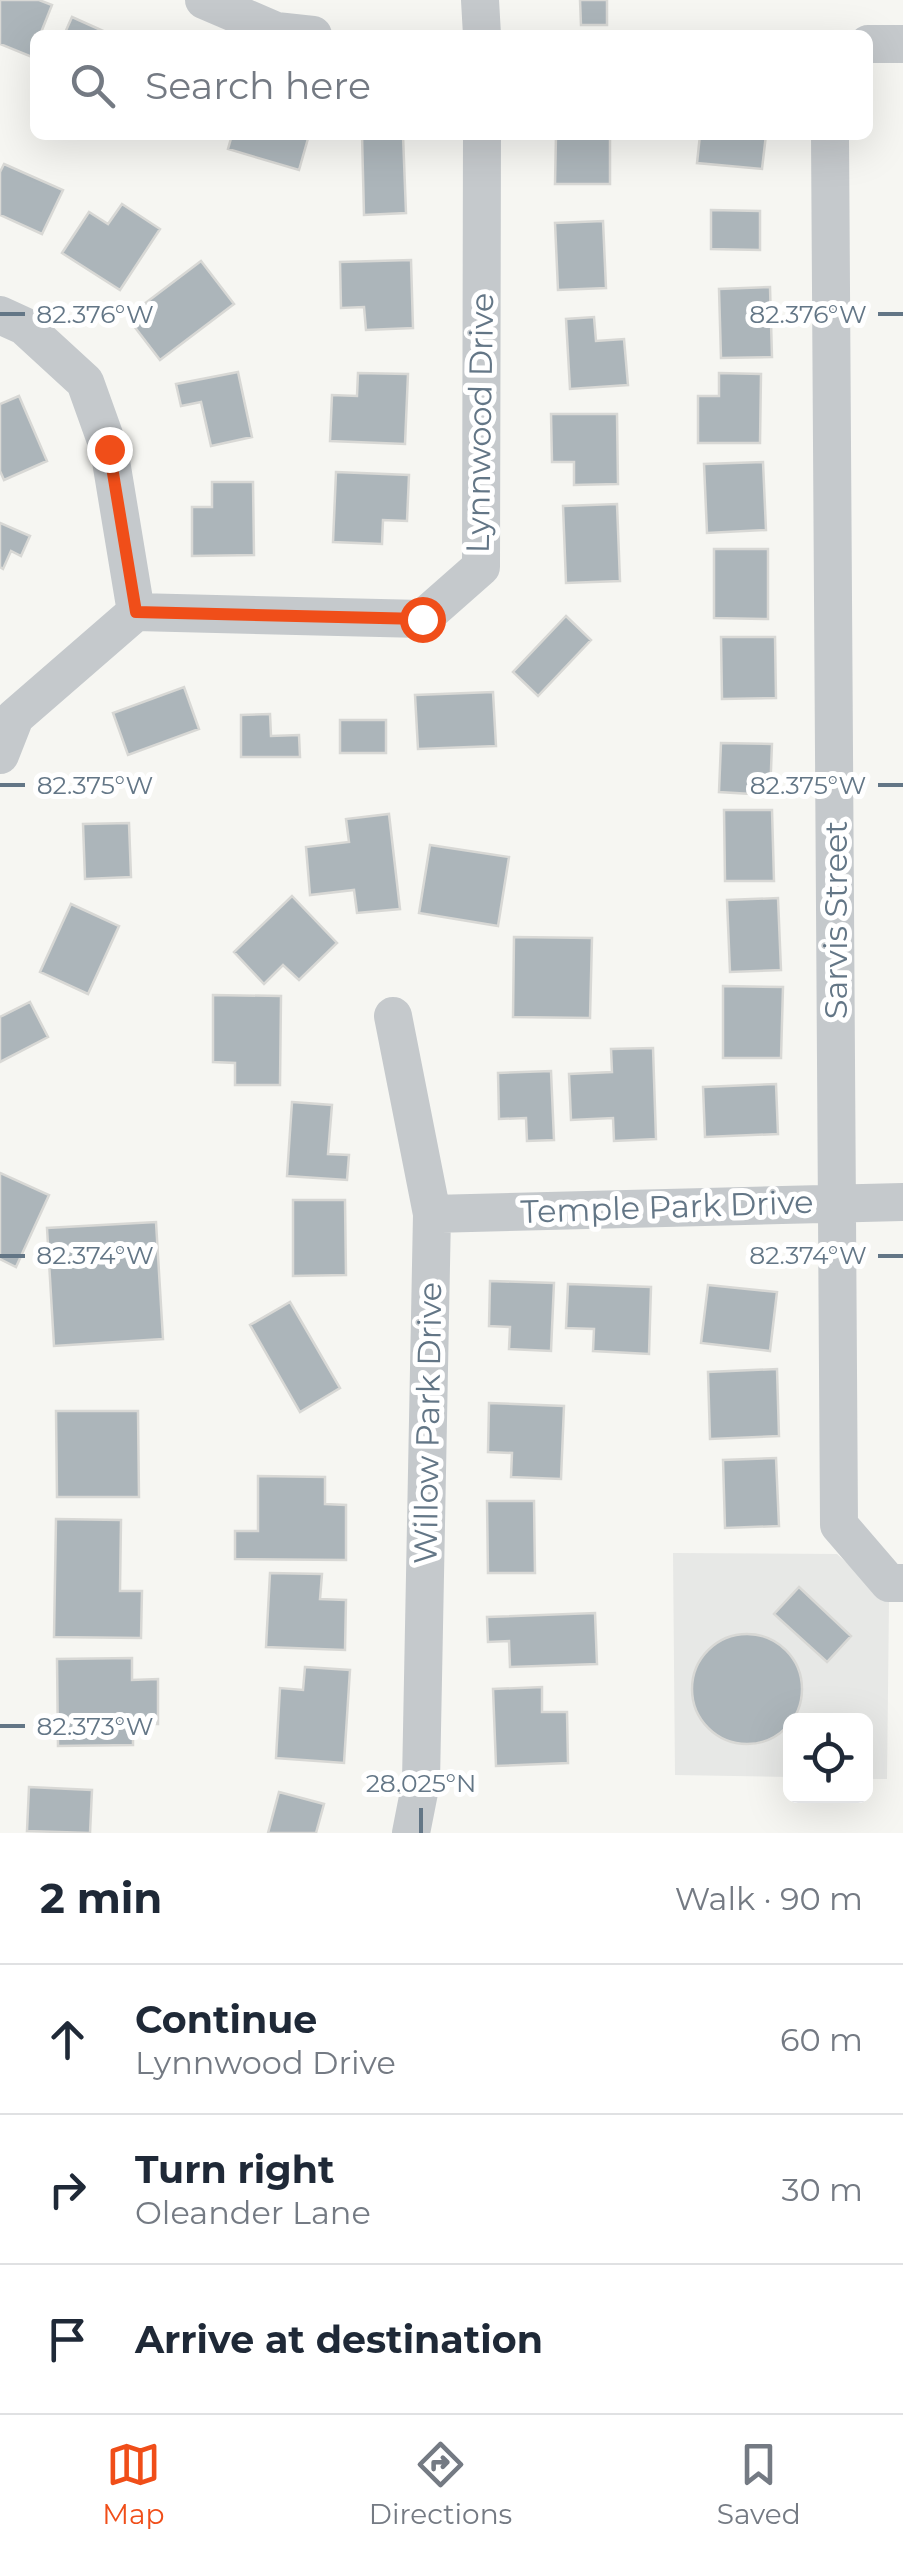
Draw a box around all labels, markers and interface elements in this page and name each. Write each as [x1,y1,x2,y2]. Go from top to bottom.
search box [30,30,873,140]
icon: search [65,58,120,113]
text: Search here [145,62,371,109]
street label: Lynnwood Drive [458,292,501,554]
text: 82.376°W [36,299,154,329]
text: 82.376°W [749,299,867,329]
route end [87,427,133,473]
route start [400,597,446,643]
text: 82.375°W [37,770,153,800]
text: 82.375°W [750,770,866,800]
street label: Sarvis Street [816,821,855,1019]
street label: Temple Park Drive [520,1182,814,1231]
text: 82.374°W [36,1240,154,1270]
text: 82.374°W [749,1240,867,1270]
street label: Willow Park Drive [406,1282,449,1564]
text: 82.373°W [37,1711,153,1741]
map controls [783,1713,873,1803]
button: locate [783,1713,873,1803]
text: 28.025°N [366,1768,476,1798]
text: 2 min [40,1872,162,1924]
text: Walk · 90 m [675,1879,863,1918]
text: Continue [135,1996,317,2043]
icon: ahead [40,2012,95,2067]
text: 60 m [780,2020,863,2059]
text: Lynnwood Drive [135,2043,396,2082]
text: Turn right [135,2146,334,2193]
icon: right [40,2162,95,2217]
text: 30 m [781,2170,863,2209]
text: Oleander Lane [135,2193,371,2232]
icon: arrive [40,2312,95,2367]
text: Arrive at destination [135,2316,543,2363]
tab: Map [102,2437,164,2531]
tab: Directions [369,2437,512,2531]
tab: Saved [717,2437,801,2531]

